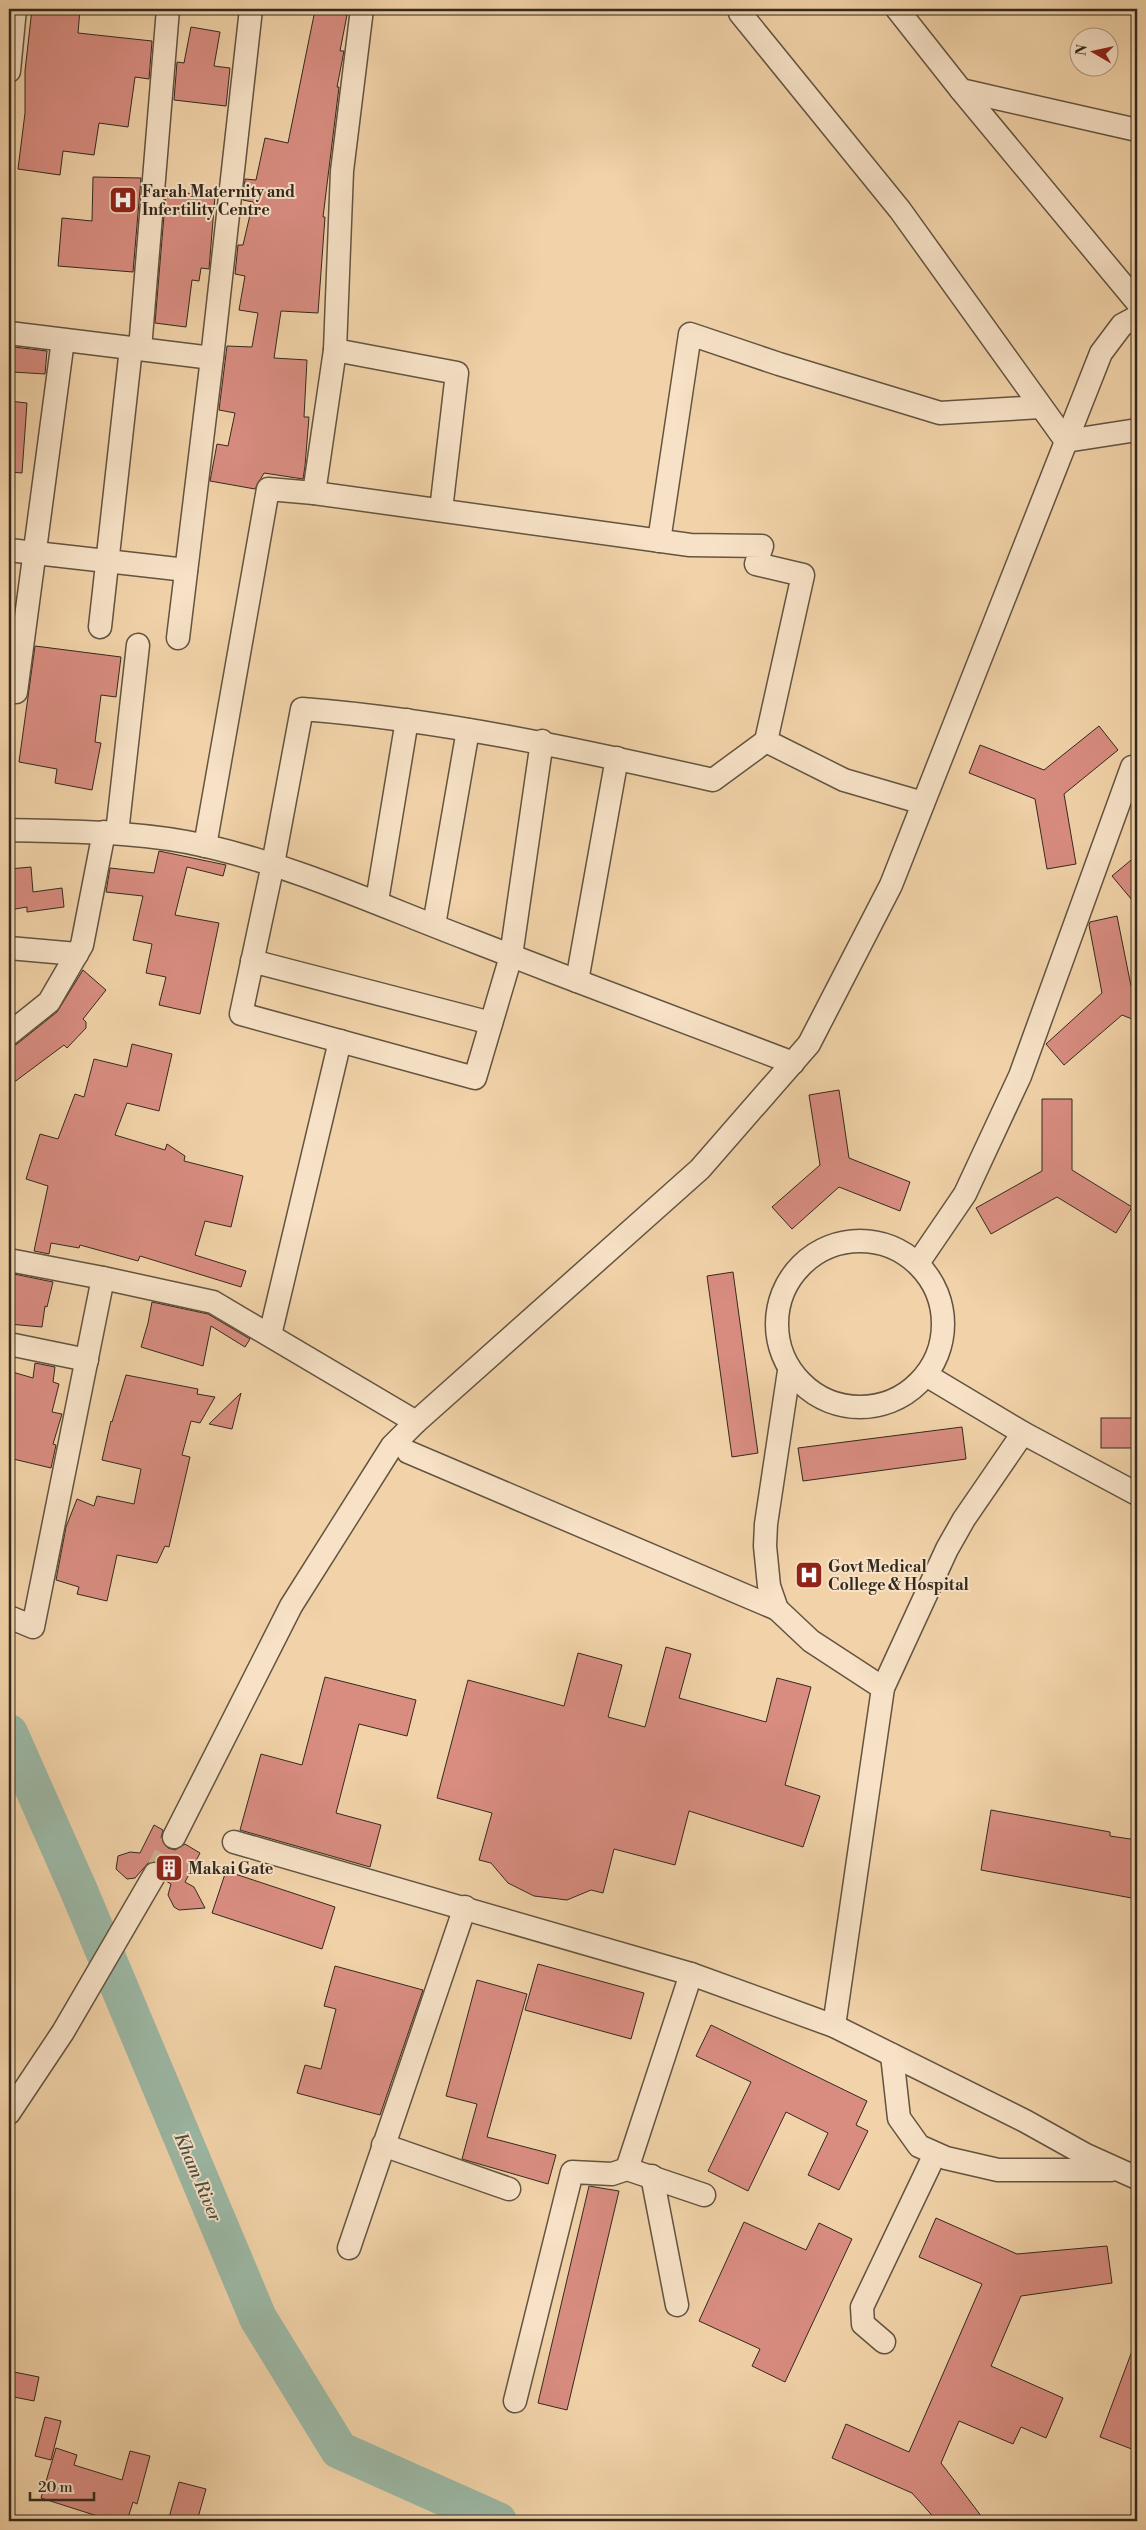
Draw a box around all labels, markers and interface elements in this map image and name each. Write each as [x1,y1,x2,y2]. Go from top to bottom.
north arrow [1068,28,1118,78]
text: N [1072,43,1092,57]
place label: Farah Maternity and Infertility Centre [142,182,295,220]
hospital icon: Farah Maternity and Infertility Centre [108,185,138,215]
place label: Govt Medical College & Hospital [828,1557,970,1595]
hospital icon: Govt Medical College & Hospital [794,1560,824,1590]
building icon: Makai Gate [154,1853,184,1883]
place label: Makai Gate [188,1859,274,1879]
water label: Kham River [168,2129,227,2226]
scale bar [30,2470,94,2502]
text: 20 m [38,2478,73,2497]

